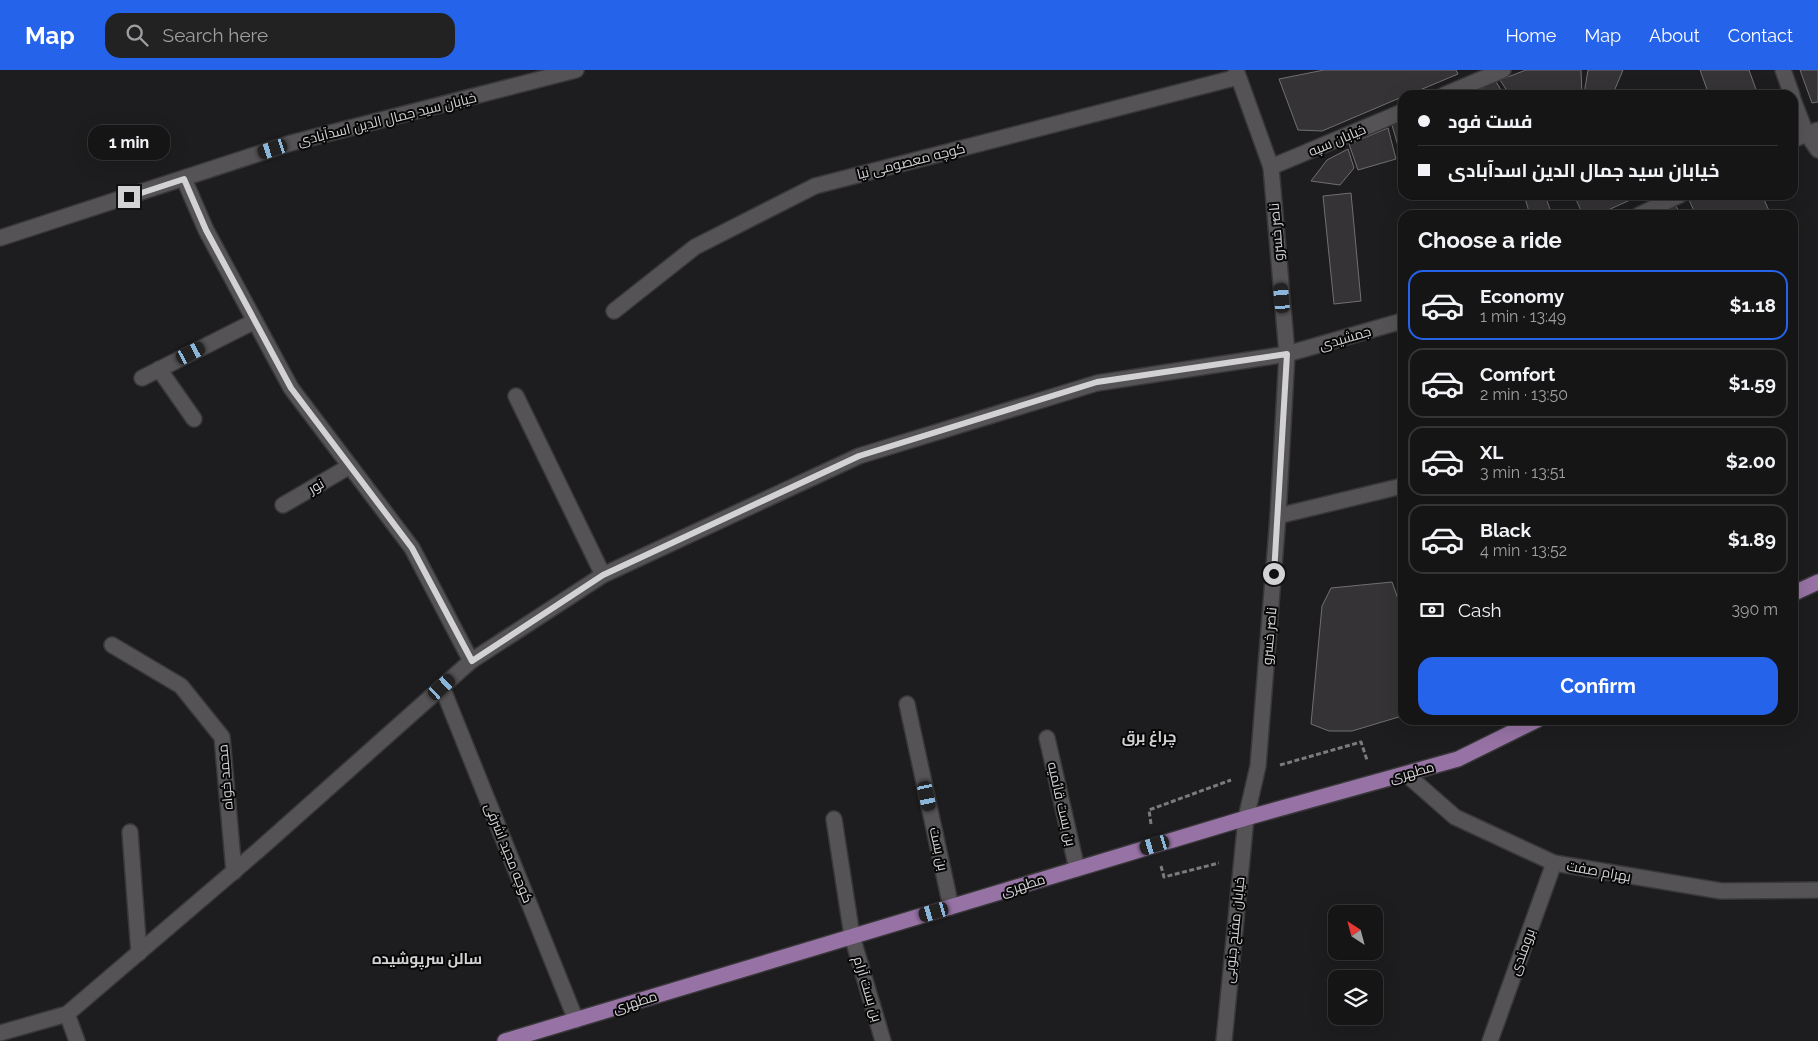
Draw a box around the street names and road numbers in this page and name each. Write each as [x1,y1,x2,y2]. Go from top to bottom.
street label: خیابان سید جمال الدین اسدآبادی [296,89,478,150]
street label: خیابان سپه [1306,121,1369,161]
street label: کوچه معصومی نیا [855,140,967,184]
street label: ناصر خسرو [1266,202,1286,262]
street label: جمشیدی [1317,323,1373,353]
street label: نور [304,475,327,497]
street label: ناصر خسرو [1259,606,1279,666]
street label: محمد خواه [214,744,236,810]
street label: مطهری [1388,758,1436,786]
street label: بن بست قائمیه [1045,760,1079,848]
street label: کوچه مجید اشرفی [480,801,536,906]
street label: بن بست [927,826,951,872]
street label: بهرام صفت [1565,857,1632,887]
street label: مطهری [999,871,1047,899]
street label: خیابان مفتح جنوبی [1220,876,1249,984]
street label: برومندی [1506,926,1538,978]
street label: بن بست آرام [849,954,886,1024]
street label: مطهری [611,988,659,1016]

